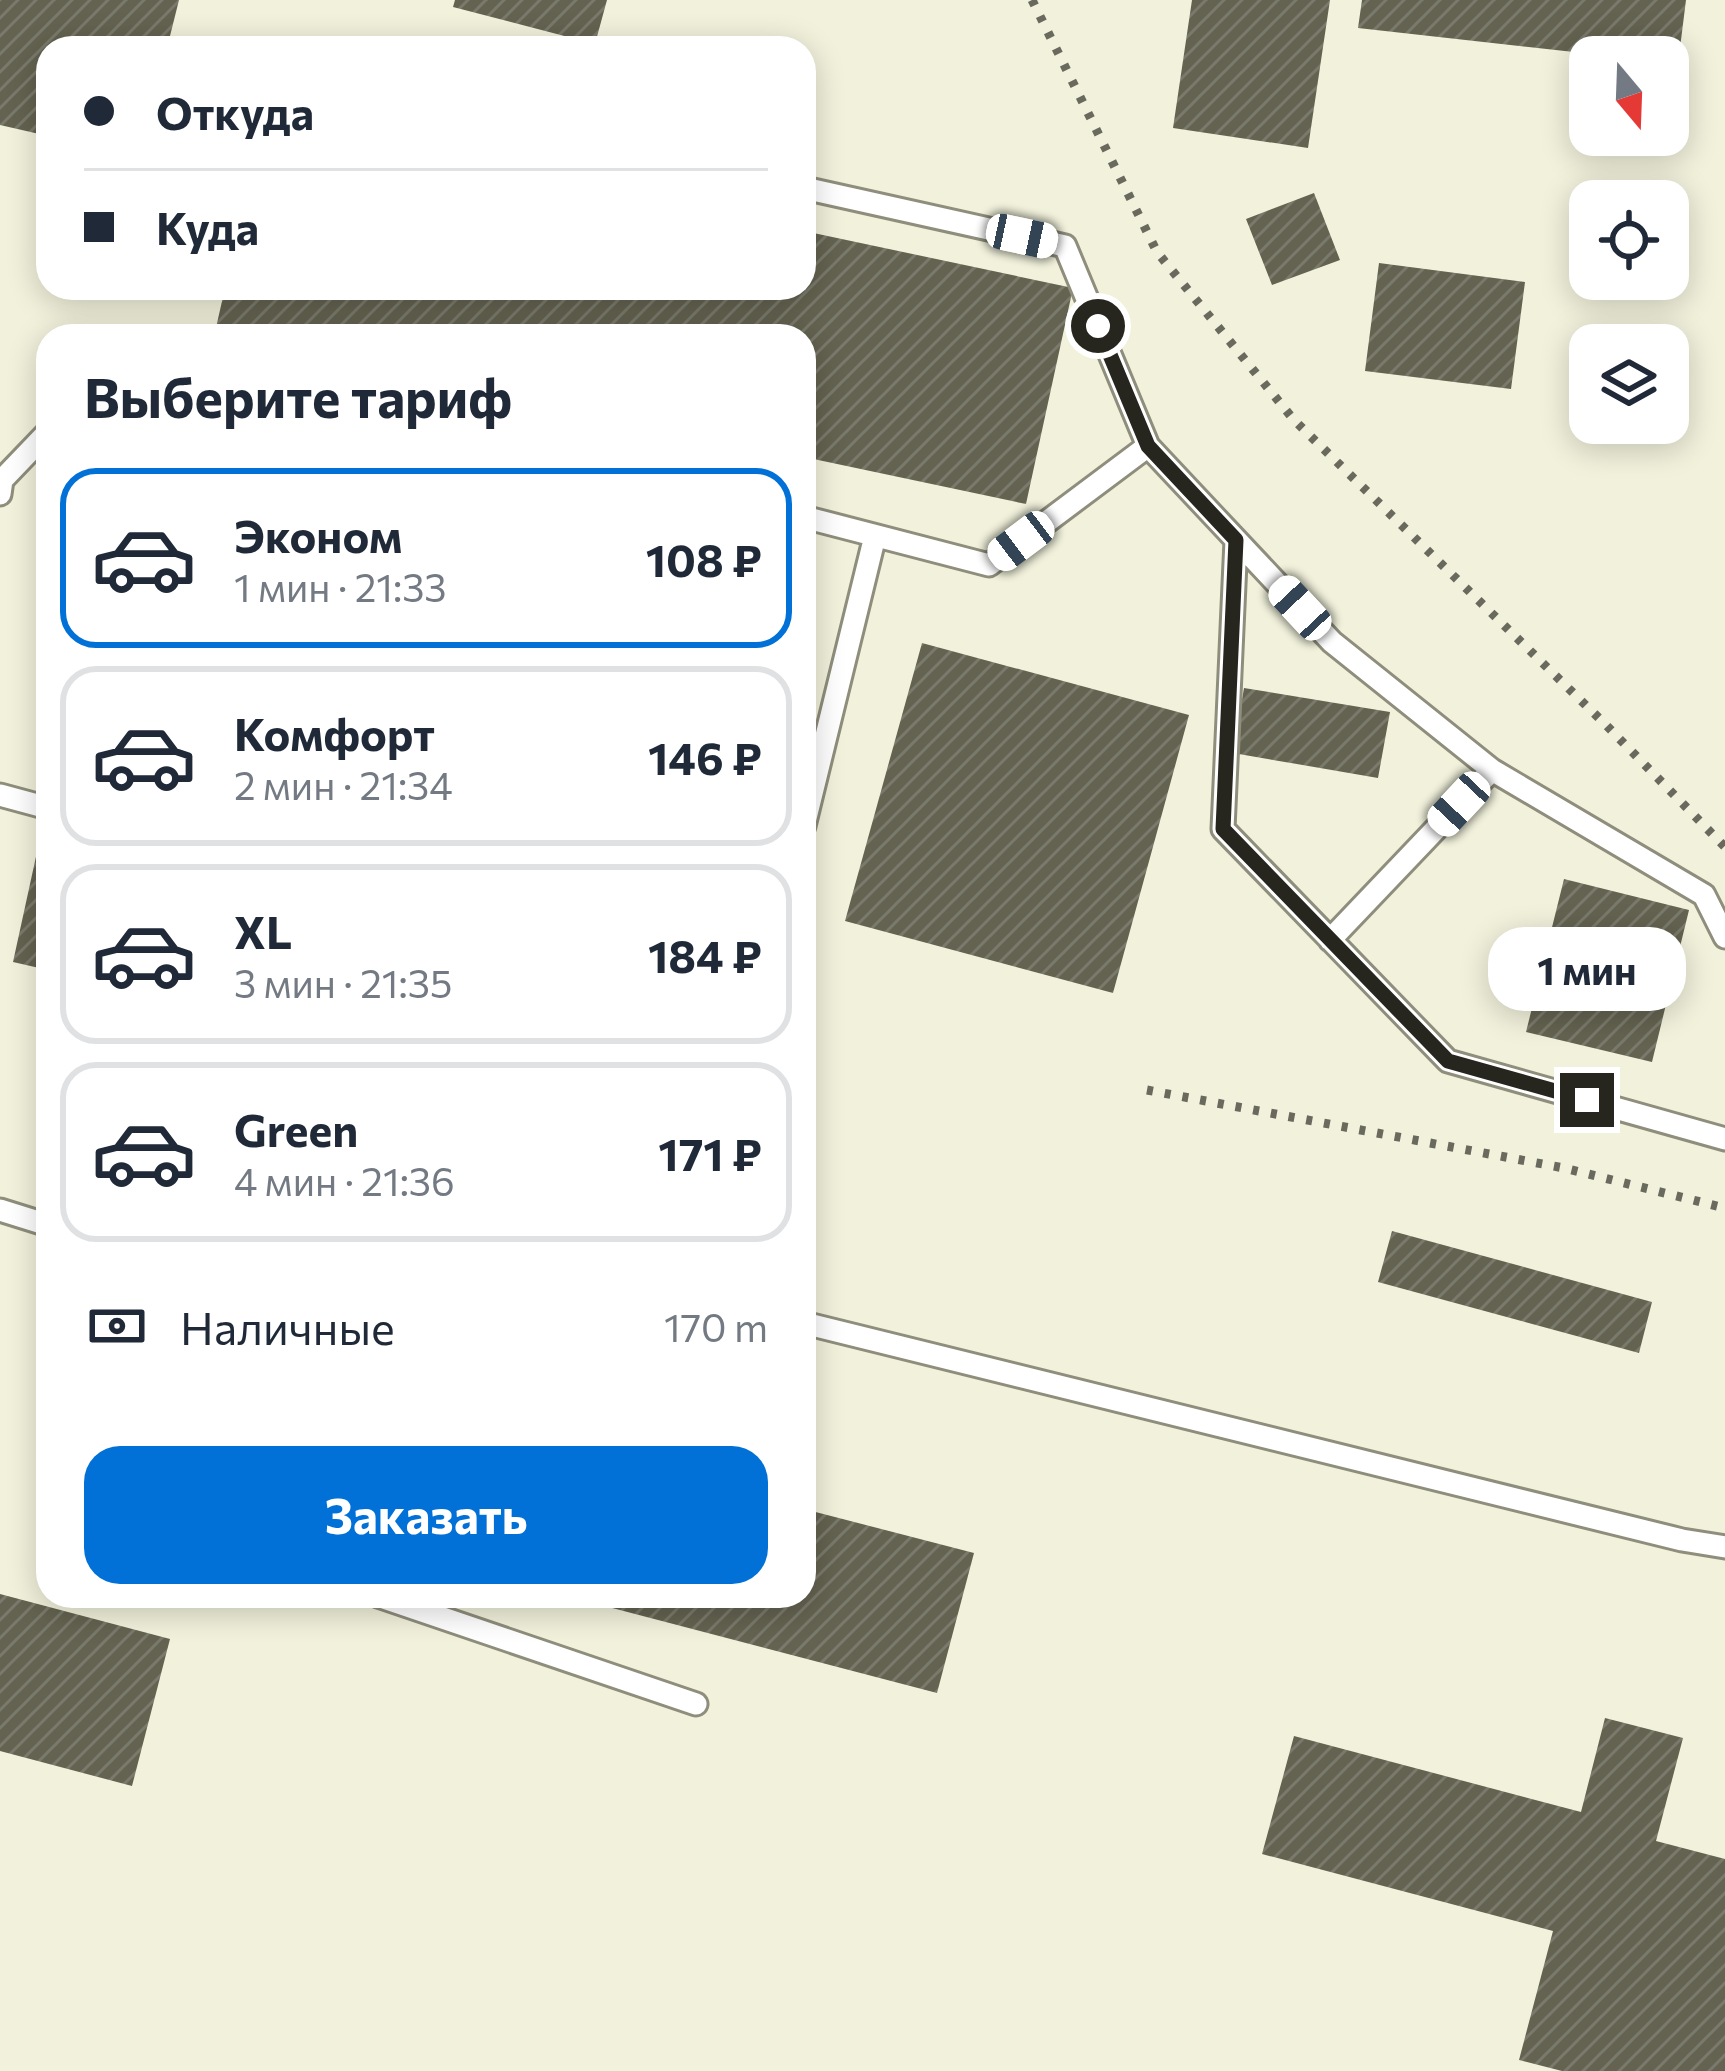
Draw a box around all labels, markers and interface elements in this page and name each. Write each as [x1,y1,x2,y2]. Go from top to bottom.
north arrow [1569,36,1689,156]
map controls [1569,36,1689,444]
text: Откуда [156,84,314,139]
button: locate [1569,180,1689,300]
text: Куда [156,199,259,254]
car [983,211,1061,261]
route start [1071,299,1125,353]
button: layers [1569,324,1689,444]
text: Выберите тариф [84,363,512,429]
icon: car [90,504,198,612]
car [981,505,1061,577]
text: Эконом [234,507,402,562]
text: 108 ₽ [646,531,762,586]
text: 1 мин · 21:33 [234,562,447,610]
car [1262,569,1338,647]
icon: car [90,702,198,810]
text: Комфорт [234,705,435,760]
text: 146 ₽ [648,729,762,784]
text: 2 мин · 21:34 [234,760,453,808]
car [1421,765,1497,843]
icon: car [90,900,198,1008]
text: XL [234,903,292,958]
callout: 1 мин [1488,926,1686,1010]
text: 184 ₽ [648,927,762,982]
text: 1 мин [1537,945,1637,993]
text: 3 мин · 21:35 [234,958,452,1006]
route end [1560,1073,1614,1127]
icon: car [90,1098,198,1206]
text: Green [234,1101,358,1156]
text: 171 ₽ [658,1125,762,1180]
text: 4 мин · 21:36 [234,1156,455,1204]
icon: cash [84,1293,150,1359]
text: Наличные [180,1299,395,1354]
text: 170 m [664,1302,768,1350]
button: Заказать [84,1446,768,1584]

